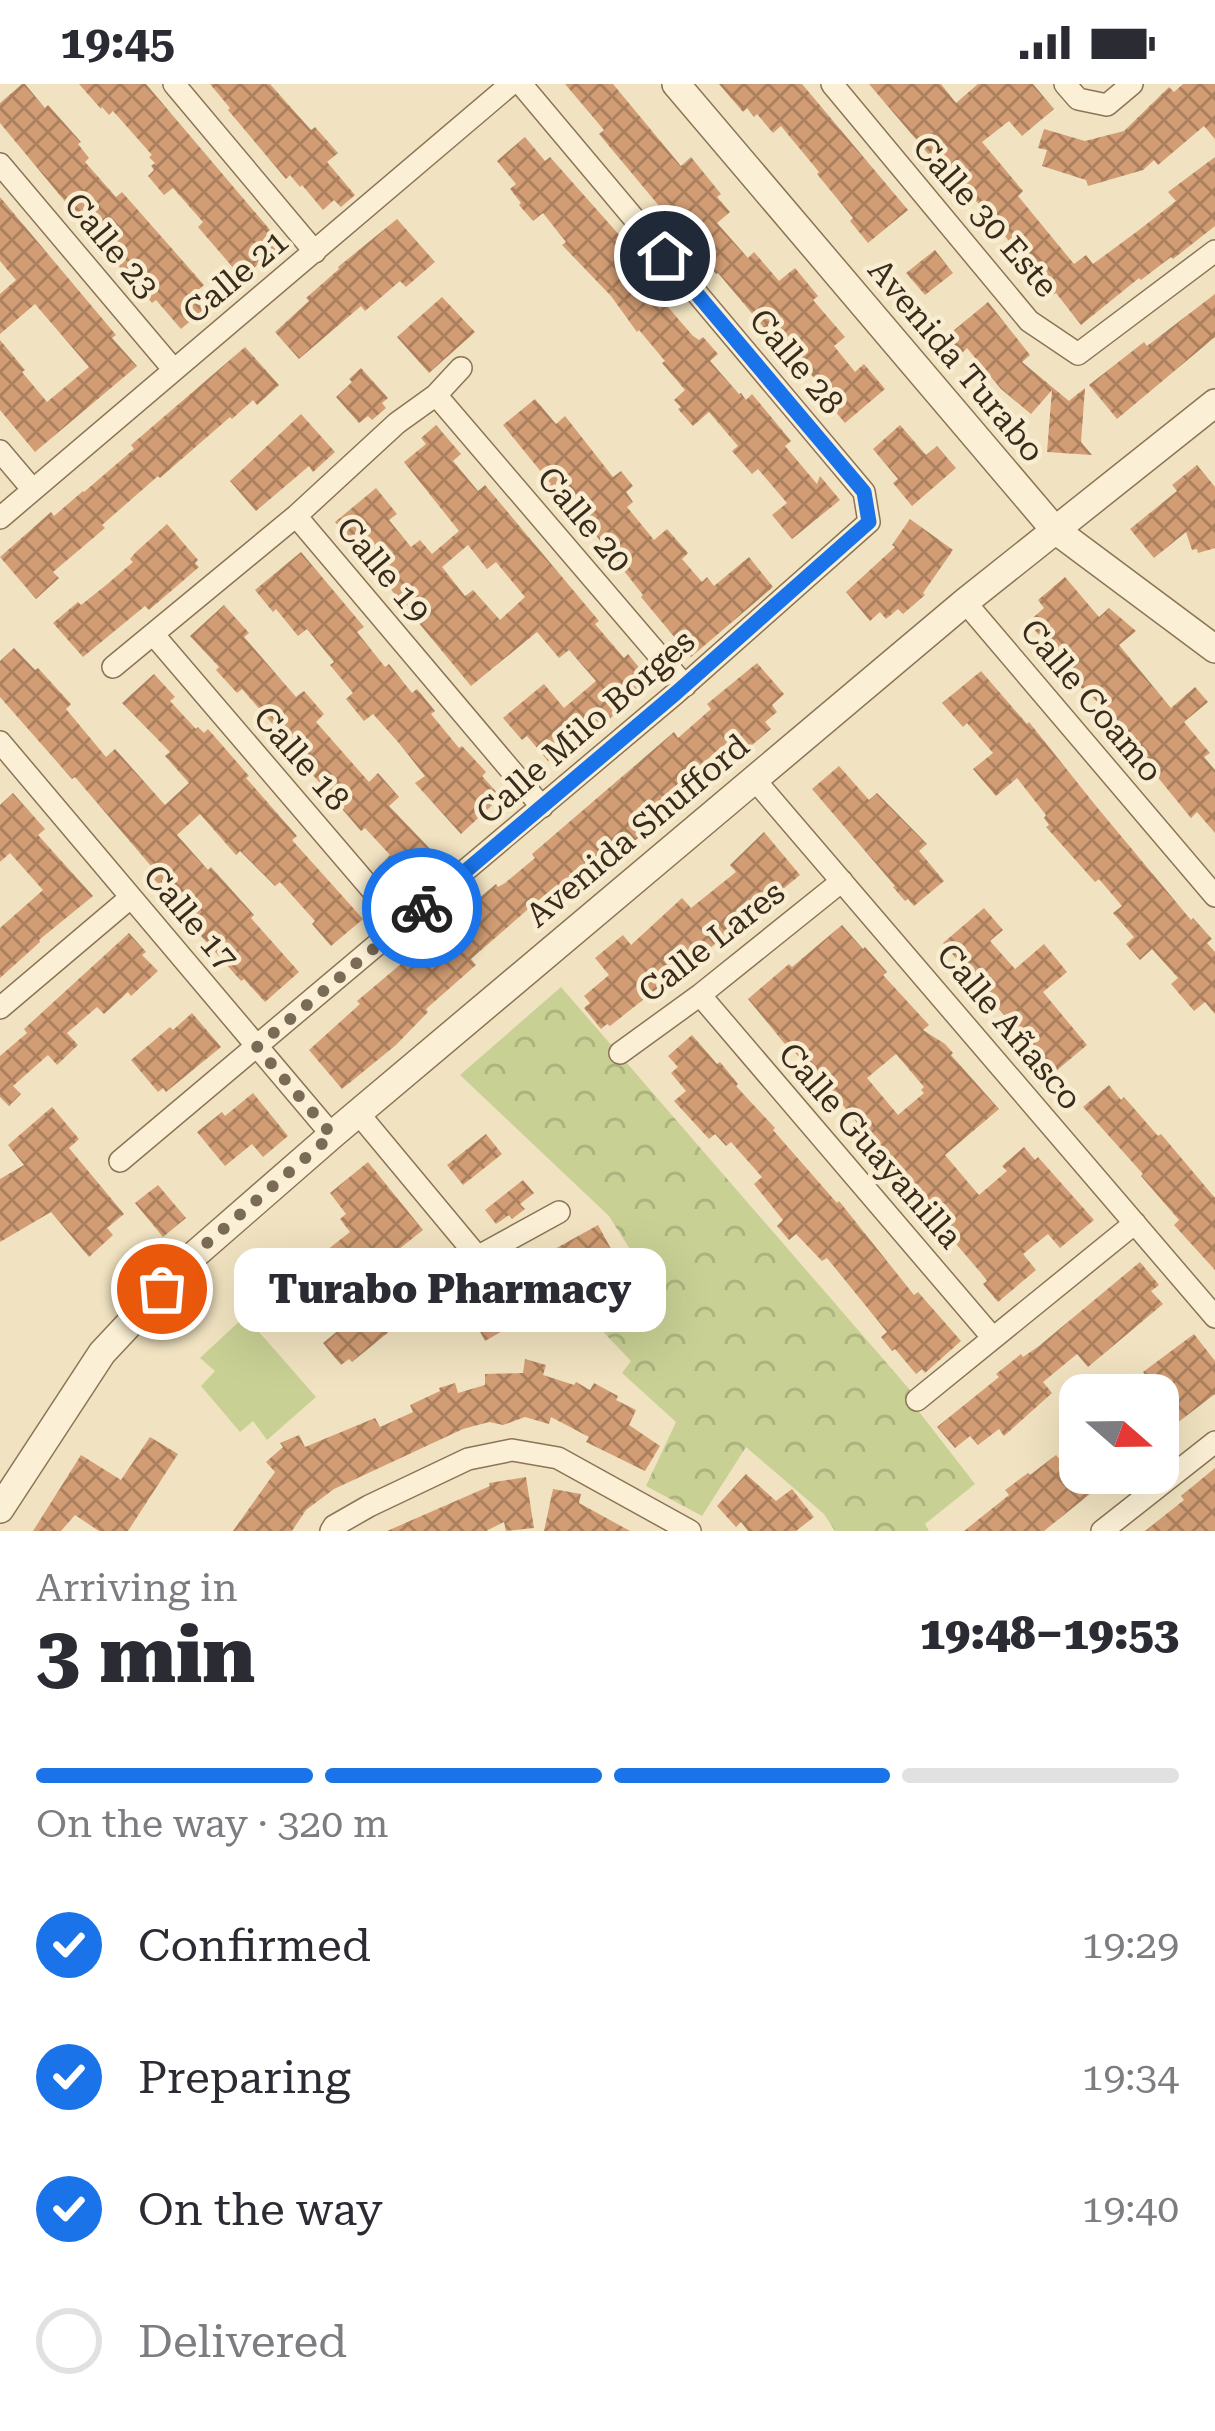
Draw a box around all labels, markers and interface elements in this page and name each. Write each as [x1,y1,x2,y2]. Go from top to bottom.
text: 19:45 [60,16,175,69]
street label: Calle 30 Este [905,128,1066,305]
street label: Calle 23 [56,185,167,306]
pin [614,205,716,307]
street label: Calle 21 [175,221,296,332]
icon: home [632,223,698,289]
street label: Avenida Turabo [860,251,1053,470]
street label: Calle 28 [741,301,852,422]
street label: Calle 20 [529,459,640,580]
street label: Calle 19 [328,509,439,630]
street label: Calle Coamo [1012,611,1171,790]
street label: Calle Milo Borges [468,621,702,832]
street label: Calle 18 [246,698,357,818]
street label: Avenida Shufford [518,726,757,935]
courier [362,848,482,968]
street label: Calle 17 [135,857,246,978]
street label: Calle Lares [631,872,792,1010]
icon: bike [389,875,455,941]
street label: Calle Añasco [929,935,1090,1117]
street label: Calle Guayanilla [771,1035,970,1256]
pin [111,1238,213,1340]
callout: Turabo Pharmacy [234,1247,666,1331]
icon: bag [129,1256,195,1322]
text: Turabo Pharmacy [269,1267,631,1313]
north arrow [1059,1374,1179,1494]
map controls [1059,1374,1179,1494]
text: Arriving in [36,1565,238,1611]
text: 19:48–19:53 [920,1607,1179,1660]
text: 3 min [36,1610,255,1701]
text: On the way · 320 m [36,1801,388,1847]
icon: check [36,1912,102,1978]
text: Confirmed [138,1919,371,1972]
text: 19:29 [1082,1922,1179,1968]
icon: check [36,2044,102,2110]
text: Preparing [138,2051,351,2104]
text: 19:34 [1082,2054,1179,2100]
icon: check [36,2176,102,2242]
text: On the way [138,2183,383,2236]
text: 19:40 [1082,2186,1179,2232]
text: Delivered [138,2315,347,2368]

